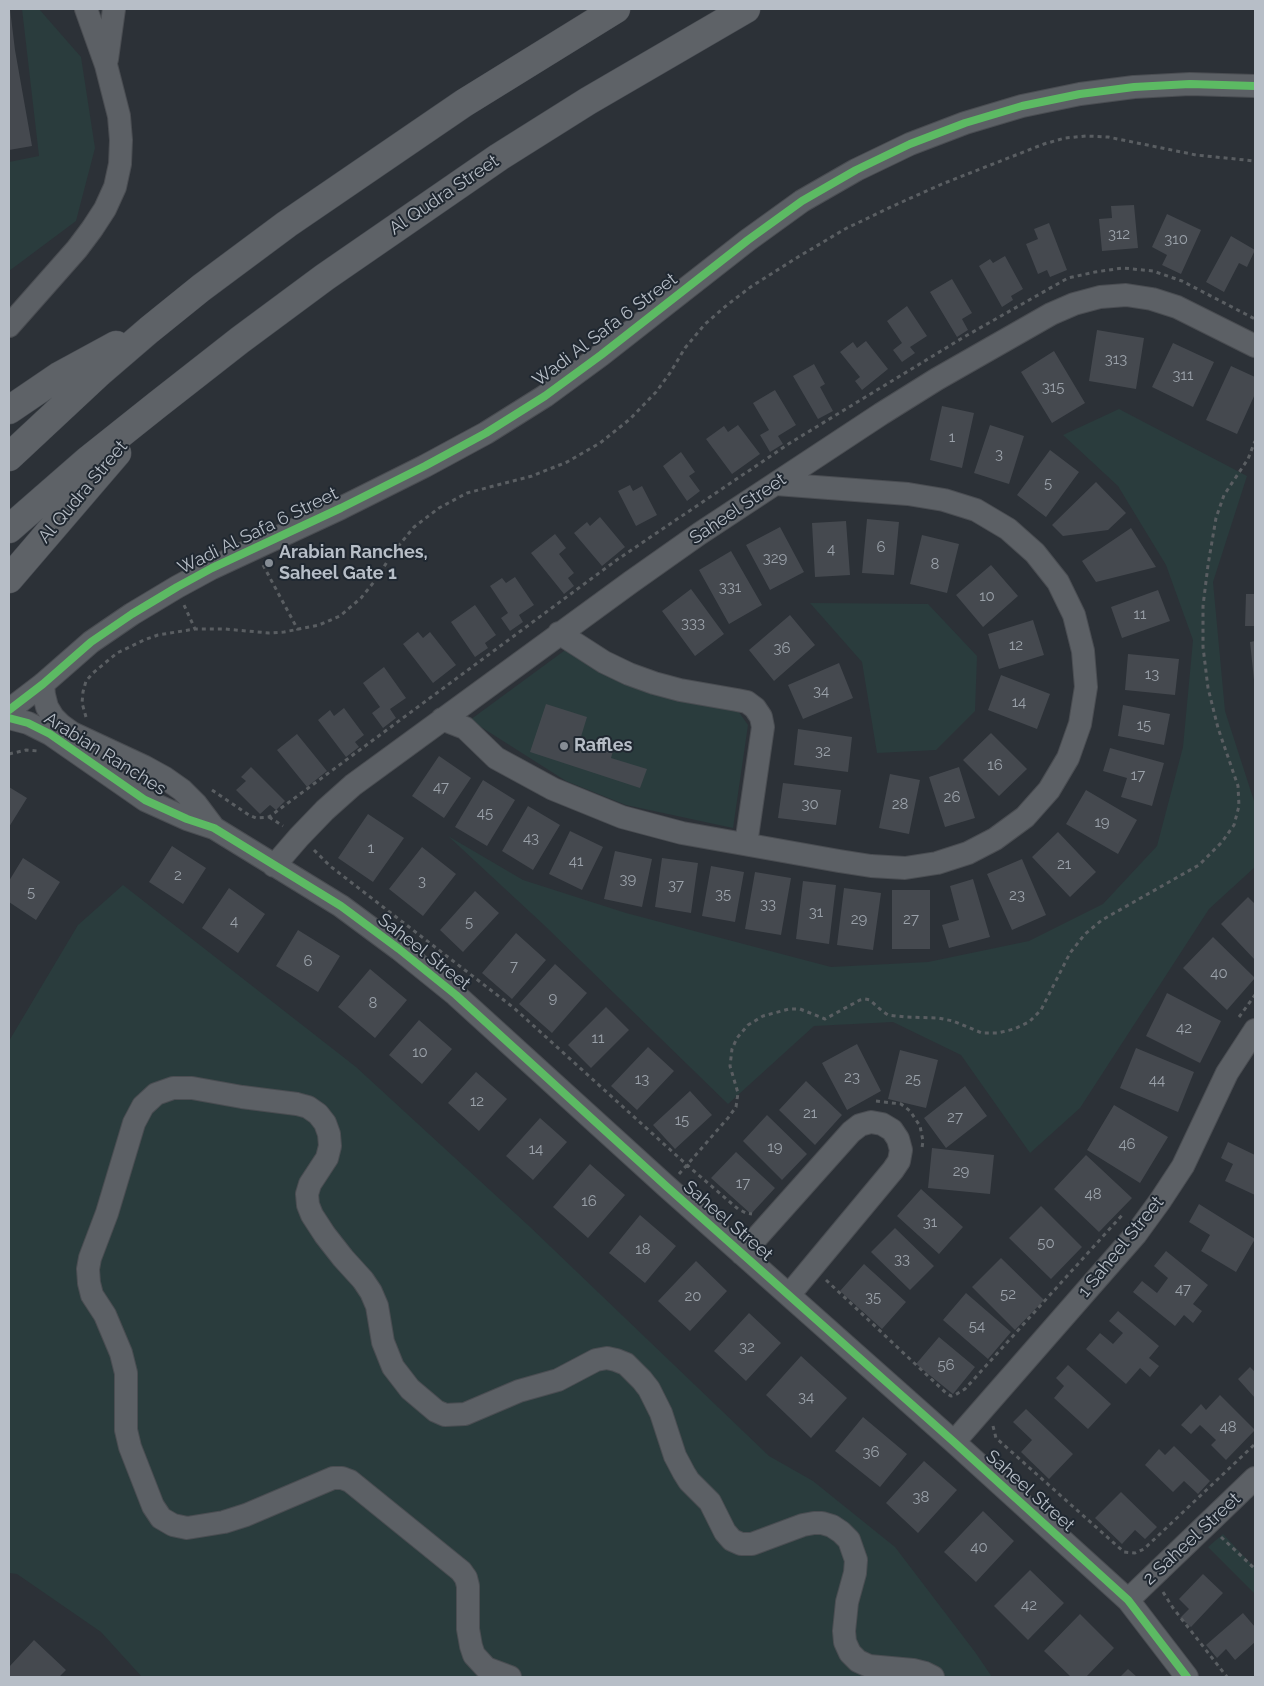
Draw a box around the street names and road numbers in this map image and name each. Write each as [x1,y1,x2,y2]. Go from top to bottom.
street label: Al Qudra Street [385,150,503,240]
street label: Wadi Al Safa 6 Street [528,269,682,391]
street label: Al Qudra Street [34,436,132,548]
street label: Saheel Street [686,469,790,549]
street label: Wadi Al Safa 6 Street [174,483,342,579]
street label: Arabian Ranches [40,708,170,800]
street label: Saheel Street [373,909,475,995]
street label: Saheel Street [679,1176,777,1266]
street label: 1 Saheel Street [1074,1192,1168,1302]
street label: Saheel Street [981,1446,1079,1536]
street label: 2 Saheel Street [1139,1488,1245,1590]

